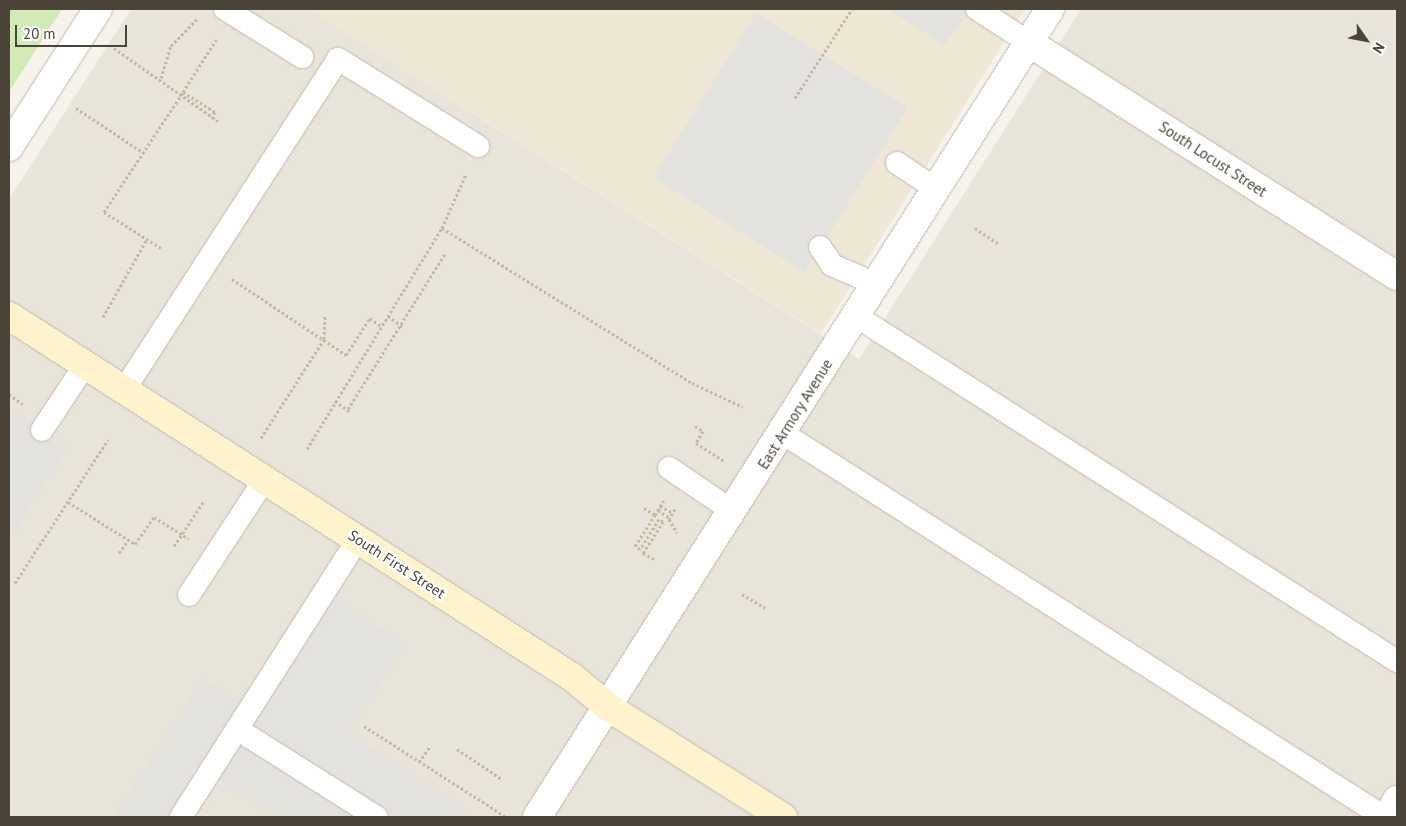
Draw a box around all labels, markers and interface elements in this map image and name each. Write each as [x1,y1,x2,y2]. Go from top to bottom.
scale bar [18,15,130,47]
north arrow [1341,15,1391,65]
text: 20 m [23,24,56,43]
text: N [1369,39,1389,57]
street label: South Locust Street [1156,117,1270,201]
street label: East Armory Avenue [753,355,837,473]
street label: South First Street [345,526,449,602]

